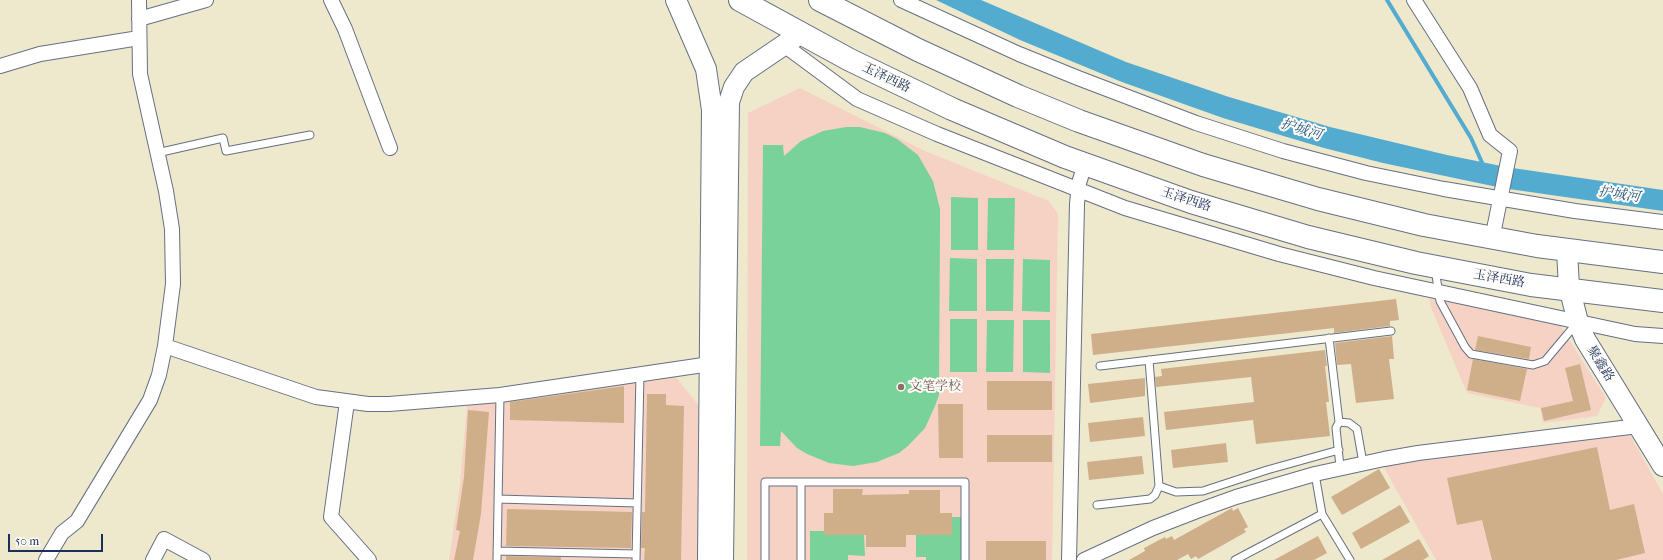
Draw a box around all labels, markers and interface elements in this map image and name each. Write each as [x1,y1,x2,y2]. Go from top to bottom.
street label: 玉泽西路 [859,60,913,96]
water label: 护城河 [1278,116,1324,144]
water label: 护城河 [1597,184,1641,206]
street label: 玉泽西路 [1159,185,1213,215]
street label: 玉泽西路 [1472,267,1526,291]
street label: 聚鑫路 [1583,343,1617,385]
place label: 文笔学校 [909,379,961,395]
marker: 文笔学校 [896,382,906,392]
scale bar [10,526,105,552]
text: 50 m [15,534,39,548]

